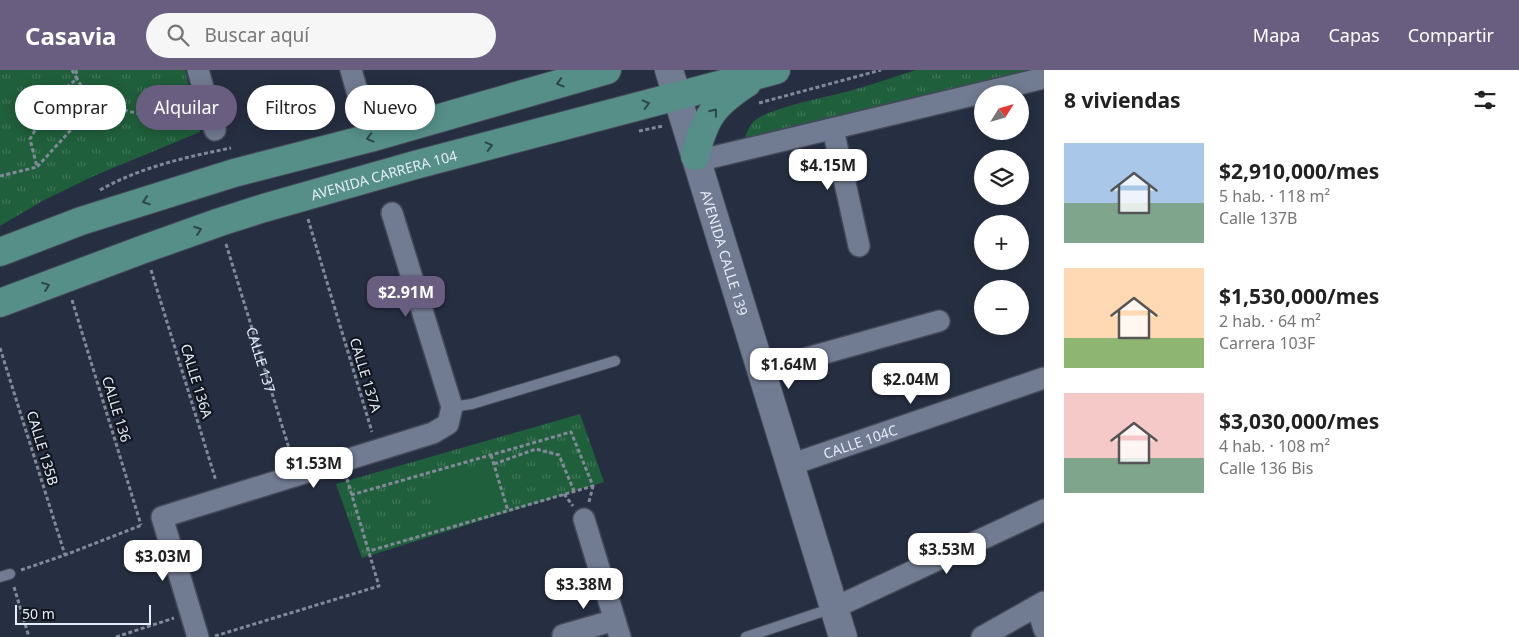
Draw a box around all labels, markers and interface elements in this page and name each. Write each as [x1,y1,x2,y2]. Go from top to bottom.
search box [146,13,496,58]
text: Casavia [25,19,116,52]
icon: search [164,21,192,49]
text: Buscar aquí [204,22,309,48]
text: Mapa [1253,23,1300,47]
text: Capas [1328,23,1380,47]
text: Compartir [1408,23,1494,47]
one-way arrow [557,78,565,88]
chip: Comprar [15,85,126,130]
chip: Alquilar [136,85,237,130]
chip: Filtros [247,85,335,130]
chip: Nuevo [345,85,435,130]
north arrow [974,85,1029,140]
map controls [974,85,1029,335]
text: 8 viviendas [1064,86,1181,114]
icon: filters [1471,86,1499,114]
one-way arrow [641,100,649,110]
one-way arrow [708,109,716,118]
one-way arrow [366,132,375,143]
one-way arrow [484,141,492,151]
street label: AVENIDA CARRERA 104 [308,145,459,204]
pin: $4.15M [787,148,869,191]
button: layers [974,150,1029,205]
text: $4.15M [800,154,856,176]
text: $2,910,000/mes [1219,157,1379,185]
icon: home [1104,163,1164,223]
text: 5 hab. · 118 m² [1219,185,1330,207]
street label: AVENIDA CALLE 139 [697,187,753,318]
one-way arrow [143,195,151,205]
text: Calle 137B [1219,207,1297,229]
button: + [974,215,1029,270]
one-way arrow [193,226,202,236]
pin: $2.91M [365,276,447,318]
button: − [974,280,1029,335]
text: $2.91M [378,281,434,303]
one-way arrow [41,282,49,292]
text: $1,530,000/mes [1219,282,1379,310]
icon: home [1104,288,1164,348]
text: 2 hab. · 64 m² [1219,310,1321,332]
street label: CALLE 137 [243,324,281,395]
text: Carrera 103F [1219,332,1315,354]
street label: CALLE 137A [346,335,386,415]
street label: CALLE 136A [177,341,217,421]
pin: $1.64M [748,348,830,390]
text: $1.64M [761,353,817,375]
pin: $2.04M [870,362,952,405]
text: $2.04M [883,368,939,390]
street label: CALLE 136 [98,374,136,444]
text: $3,030,000/mes [1219,407,1379,435]
street label: CALLE 135B [23,408,63,488]
icon: home [1104,413,1164,473]
street label: CALLE 104C [821,420,900,462]
text: 4 hab. · 108 m² [1219,435,1330,457]
pin: $1.53M [273,446,355,489]
text: $1.53M [286,452,342,474]
text: Calle 136 Bis [1219,457,1313,479]
pin: $3.53M [906,532,988,575]
text: $3.53M [919,538,975,560]
pin: $3.03M [122,540,204,582]
text: $3.03M [135,545,191,567]
pin: $3.38M [543,568,625,610]
text: $3.38M [556,573,612,595]
scale bar [15,602,151,625]
text: 50 m [22,604,55,623]

